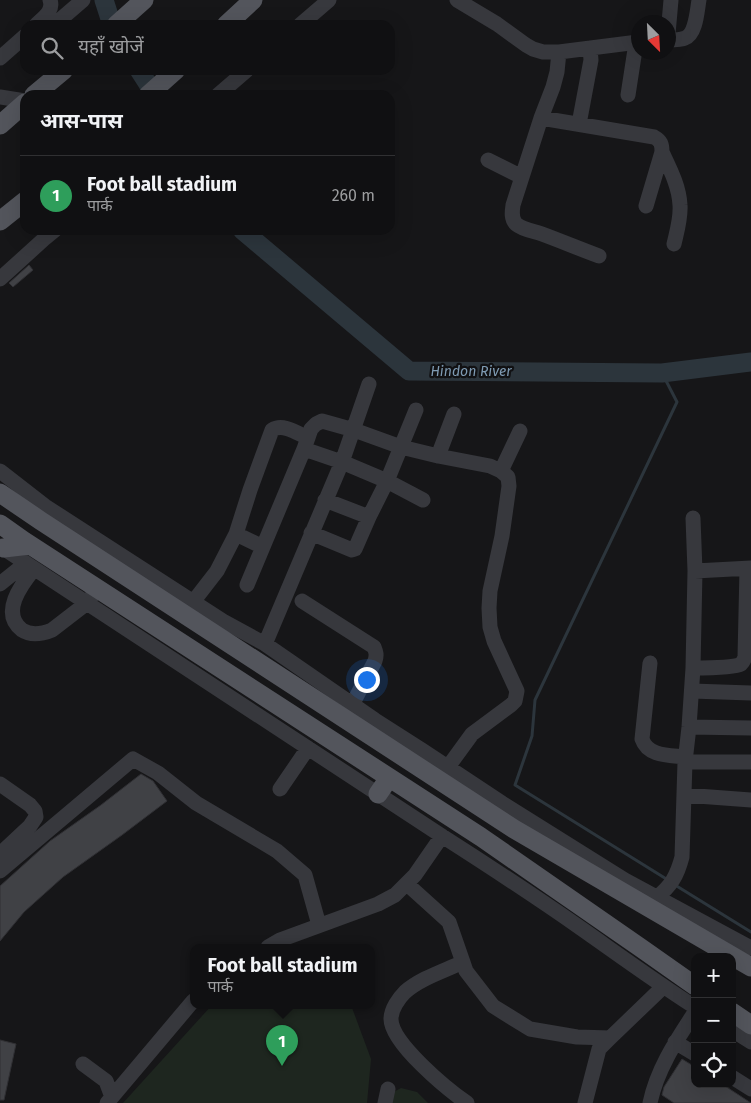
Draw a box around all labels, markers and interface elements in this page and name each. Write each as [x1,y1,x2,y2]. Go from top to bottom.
north arrow [631,15,676,60]
search box [20,20,395,75]
icon: search [38,34,66,62]
text: यहाँ खोजें [78,35,144,58]
text: आस-पास [40,108,123,134]
text: Foot ball stadium [87,173,237,196]
text: 1 [52,186,60,205]
text: 260 m [332,186,375,205]
text: पार्क [87,196,113,215]
water label: Hindon River [430,363,512,380]
your location [354,667,380,693]
popup [190,944,375,1009]
map controls [691,953,736,1088]
button: + [691,953,736,998]
text: Foot ball stadium [207,954,358,977]
text: पार्क [207,977,233,996]
button: − [691,998,736,1043]
pin: 1 [266,1025,298,1066]
button: locate [691,1043,736,1088]

